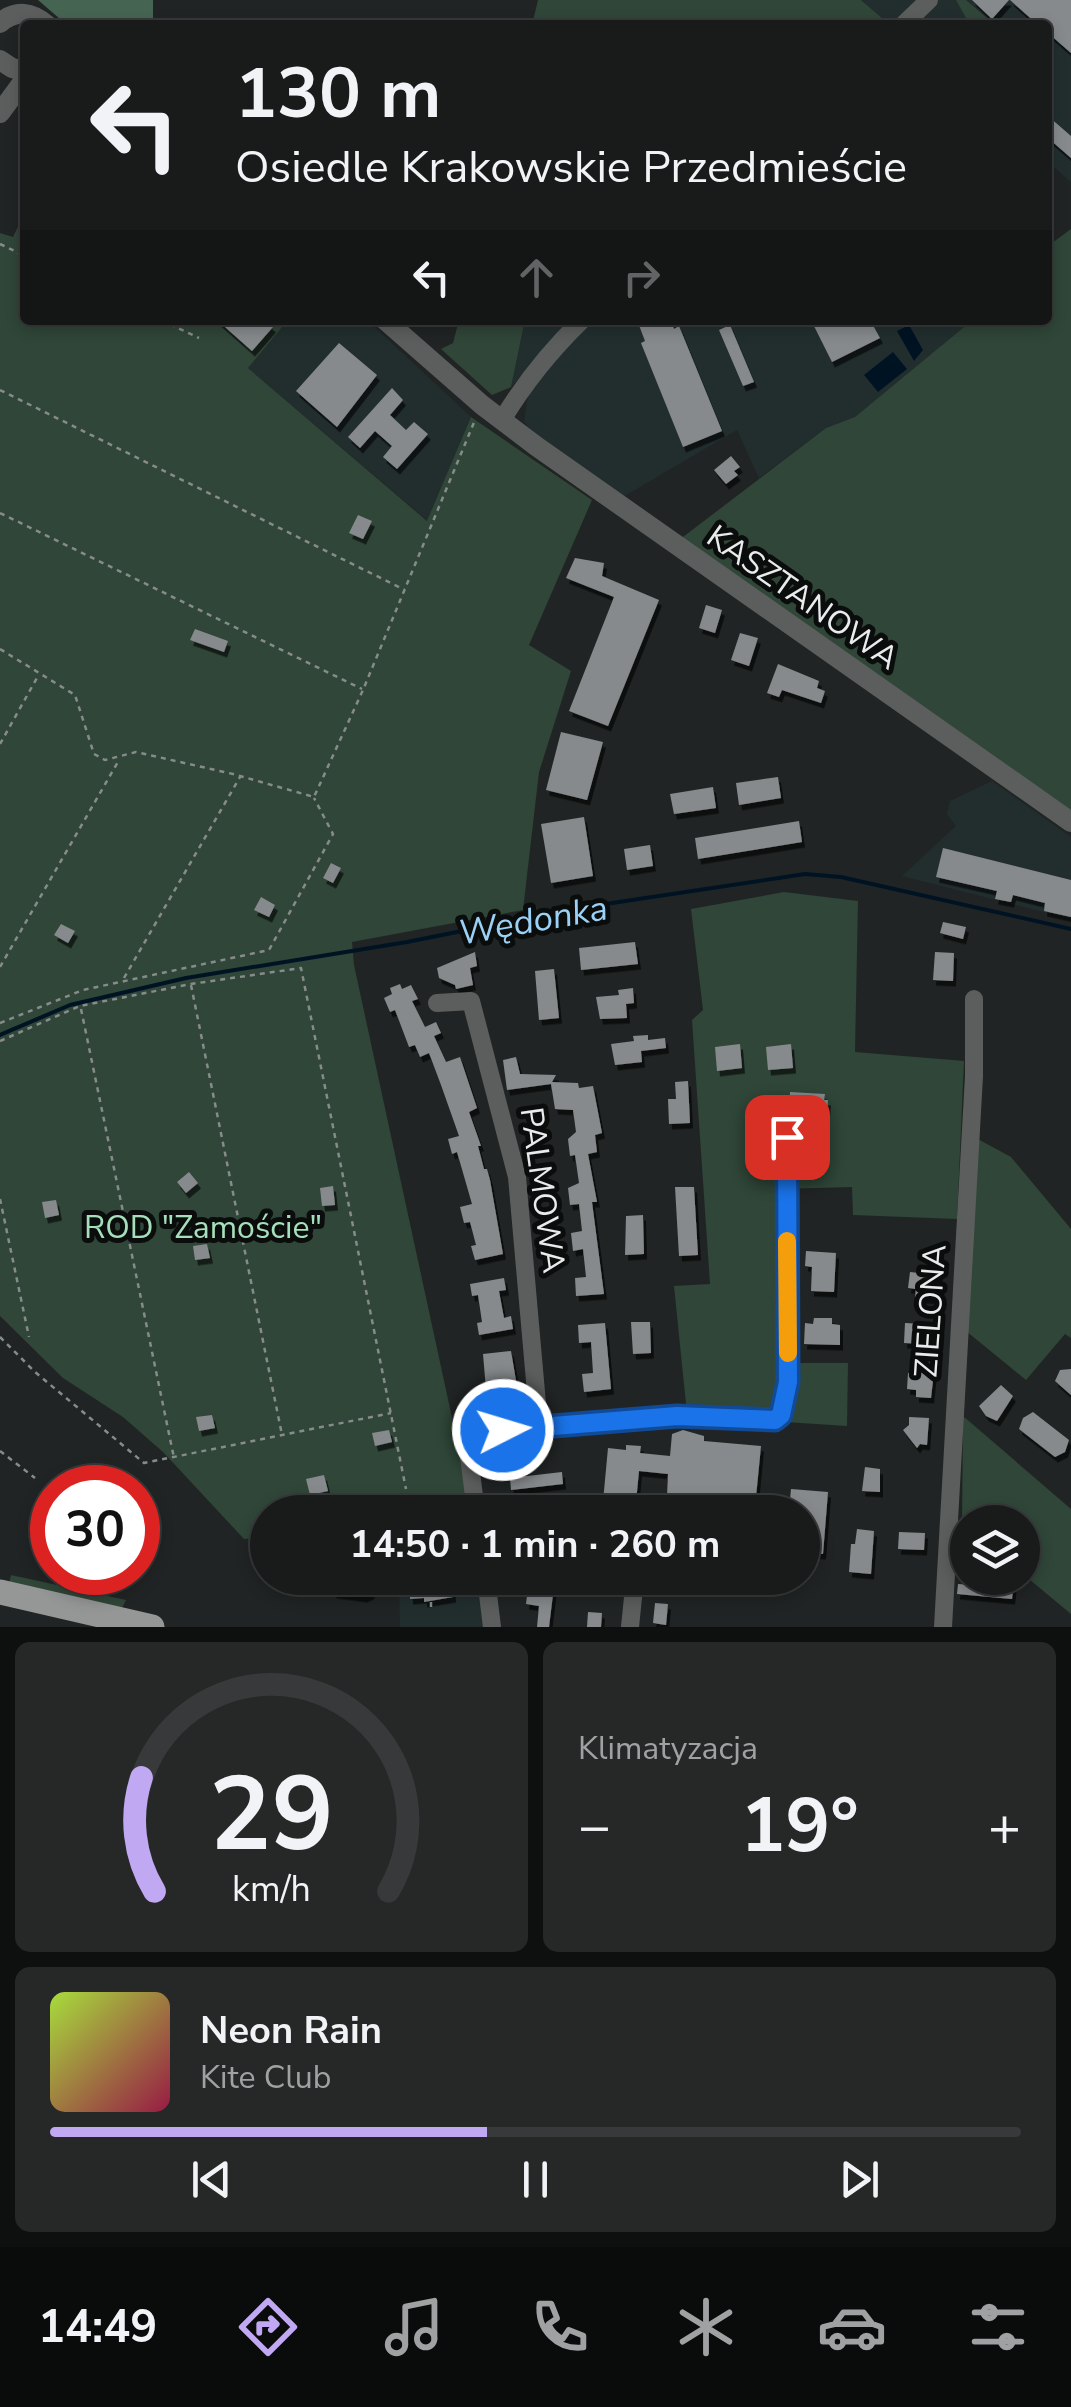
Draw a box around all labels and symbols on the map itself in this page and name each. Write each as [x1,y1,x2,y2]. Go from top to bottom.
street label: KASZTANOWA [698,515,907,680]
water label: Wędonka [455,884,611,957]
pin [745,1095,830,1180]
street label: PALMOWA [510,1104,575,1276]
park label: ROD "Zamoście" [84,1206,322,1249]
street label: ZIELONA [904,1243,957,1379]
position arrow [451,1378,555,1482]
speed limit sign: 30 [30,1465,160,1595]

